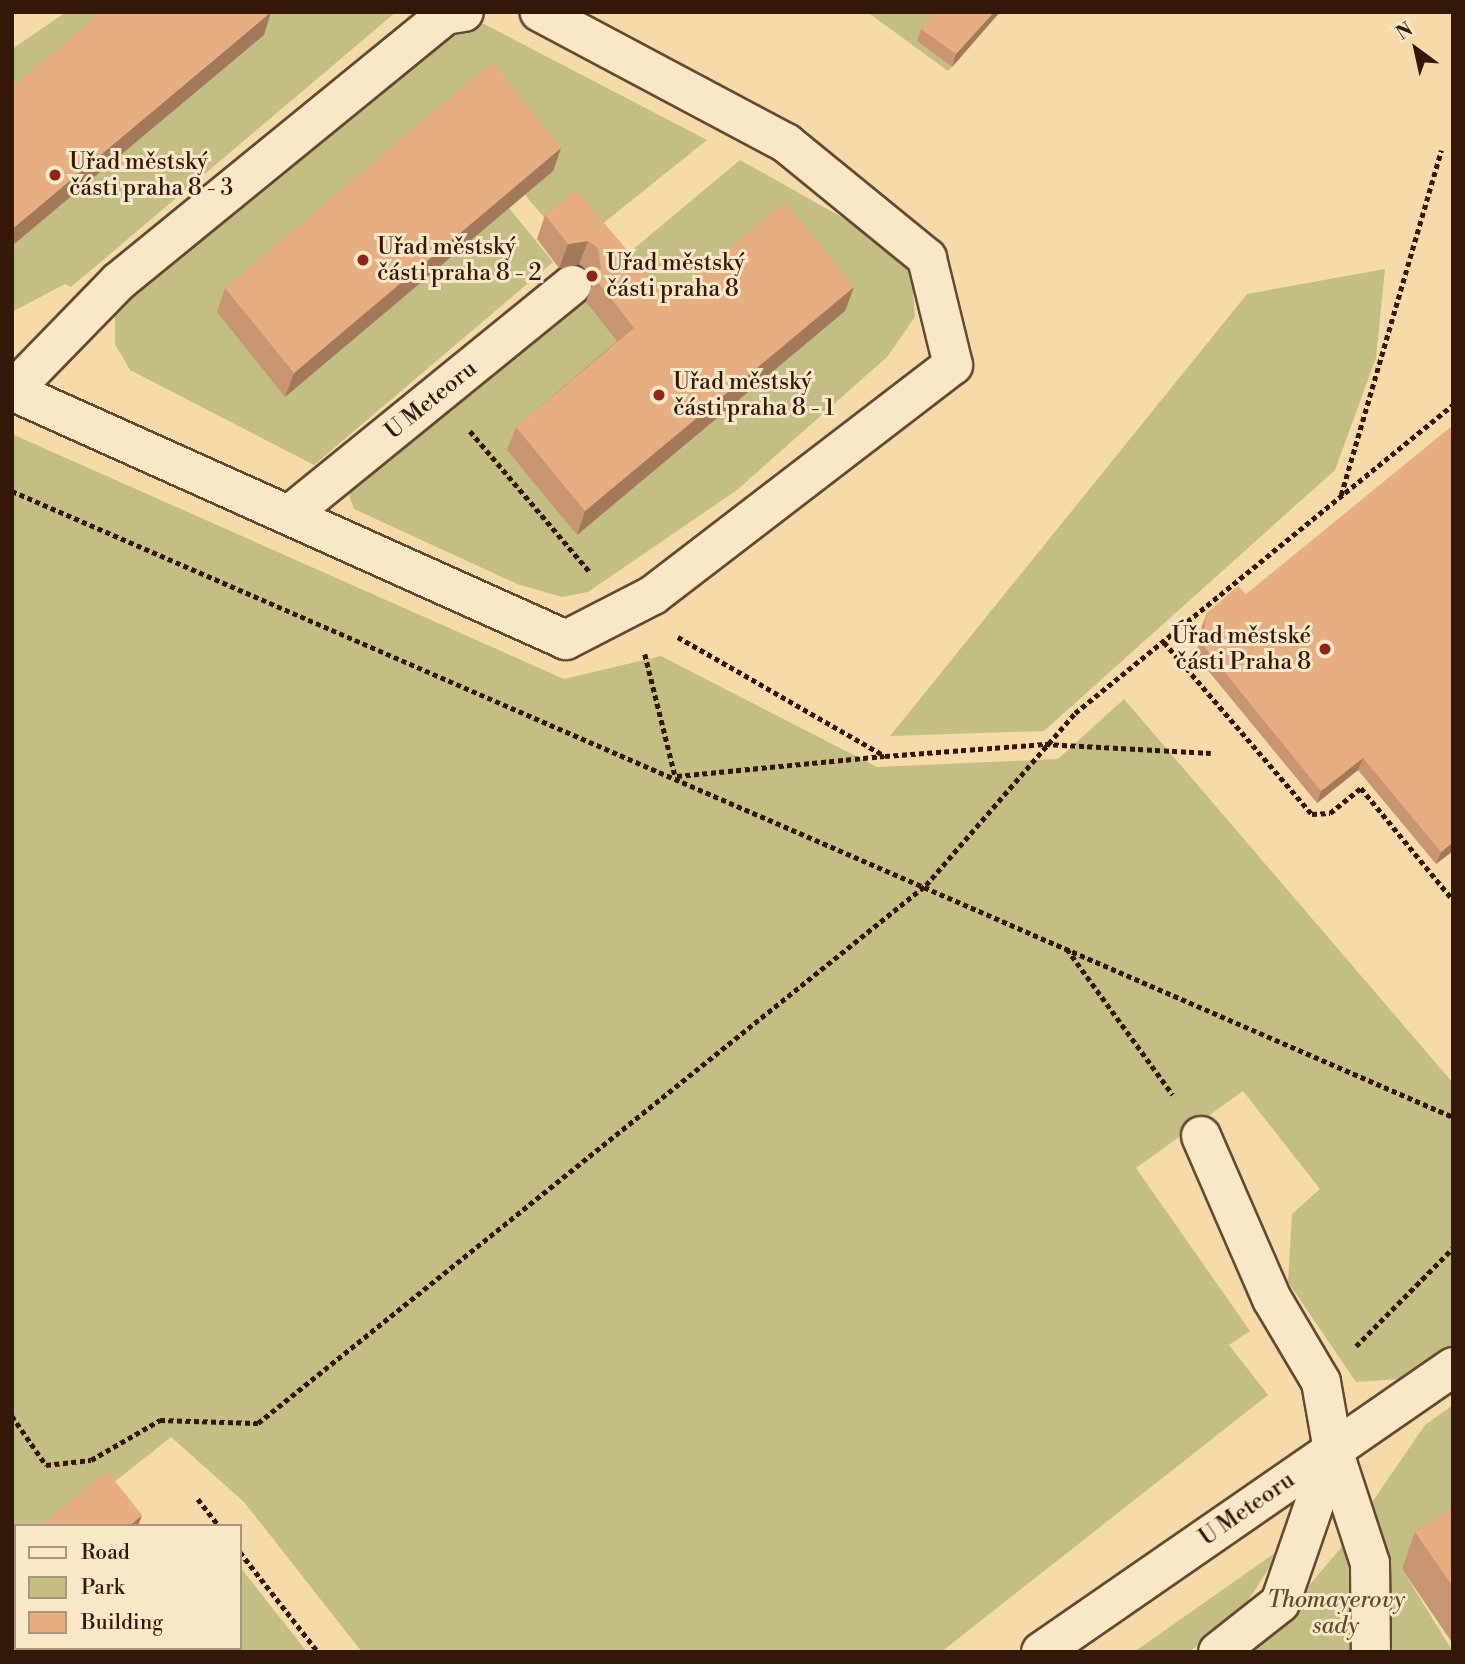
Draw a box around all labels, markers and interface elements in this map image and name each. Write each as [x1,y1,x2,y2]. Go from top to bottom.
north arrow [1381,14,1451,84]
text: N [1392,17,1417,46]
place label: Uřad městský části praha 8 - 3 [69,148,233,202]
marker: Uřad městský části praha 8 - 3 [47,167,63,183]
place label: Uřad městský části praha 8 - 2 [377,233,542,287]
place label: Uřad městský části praha 8 [606,249,745,303]
marker: Uřad městský části praha 8 - 2 [355,252,371,268]
marker: Uřad městský části praha 8 [584,268,600,284]
street label: U Meteoru [380,355,482,445]
place label: Uřad městský části praha 8 - 1 [673,368,834,422]
marker: Uřad městský části praha 8 - 1 [651,387,667,403]
place label: Úřad městské části Praha 8 [1172,622,1311,676]
marker: Úřad městské části Praha 8 [1317,641,1333,657]
street label: U Meteoru [1194,1466,1300,1552]
legend [14,1524,242,1650]
text: Road [81,1540,130,1566]
text: Park [81,1575,125,1601]
park label: Thomayerovy sady [1267,1586,1405,1640]
text: Building [81,1610,163,1636]

